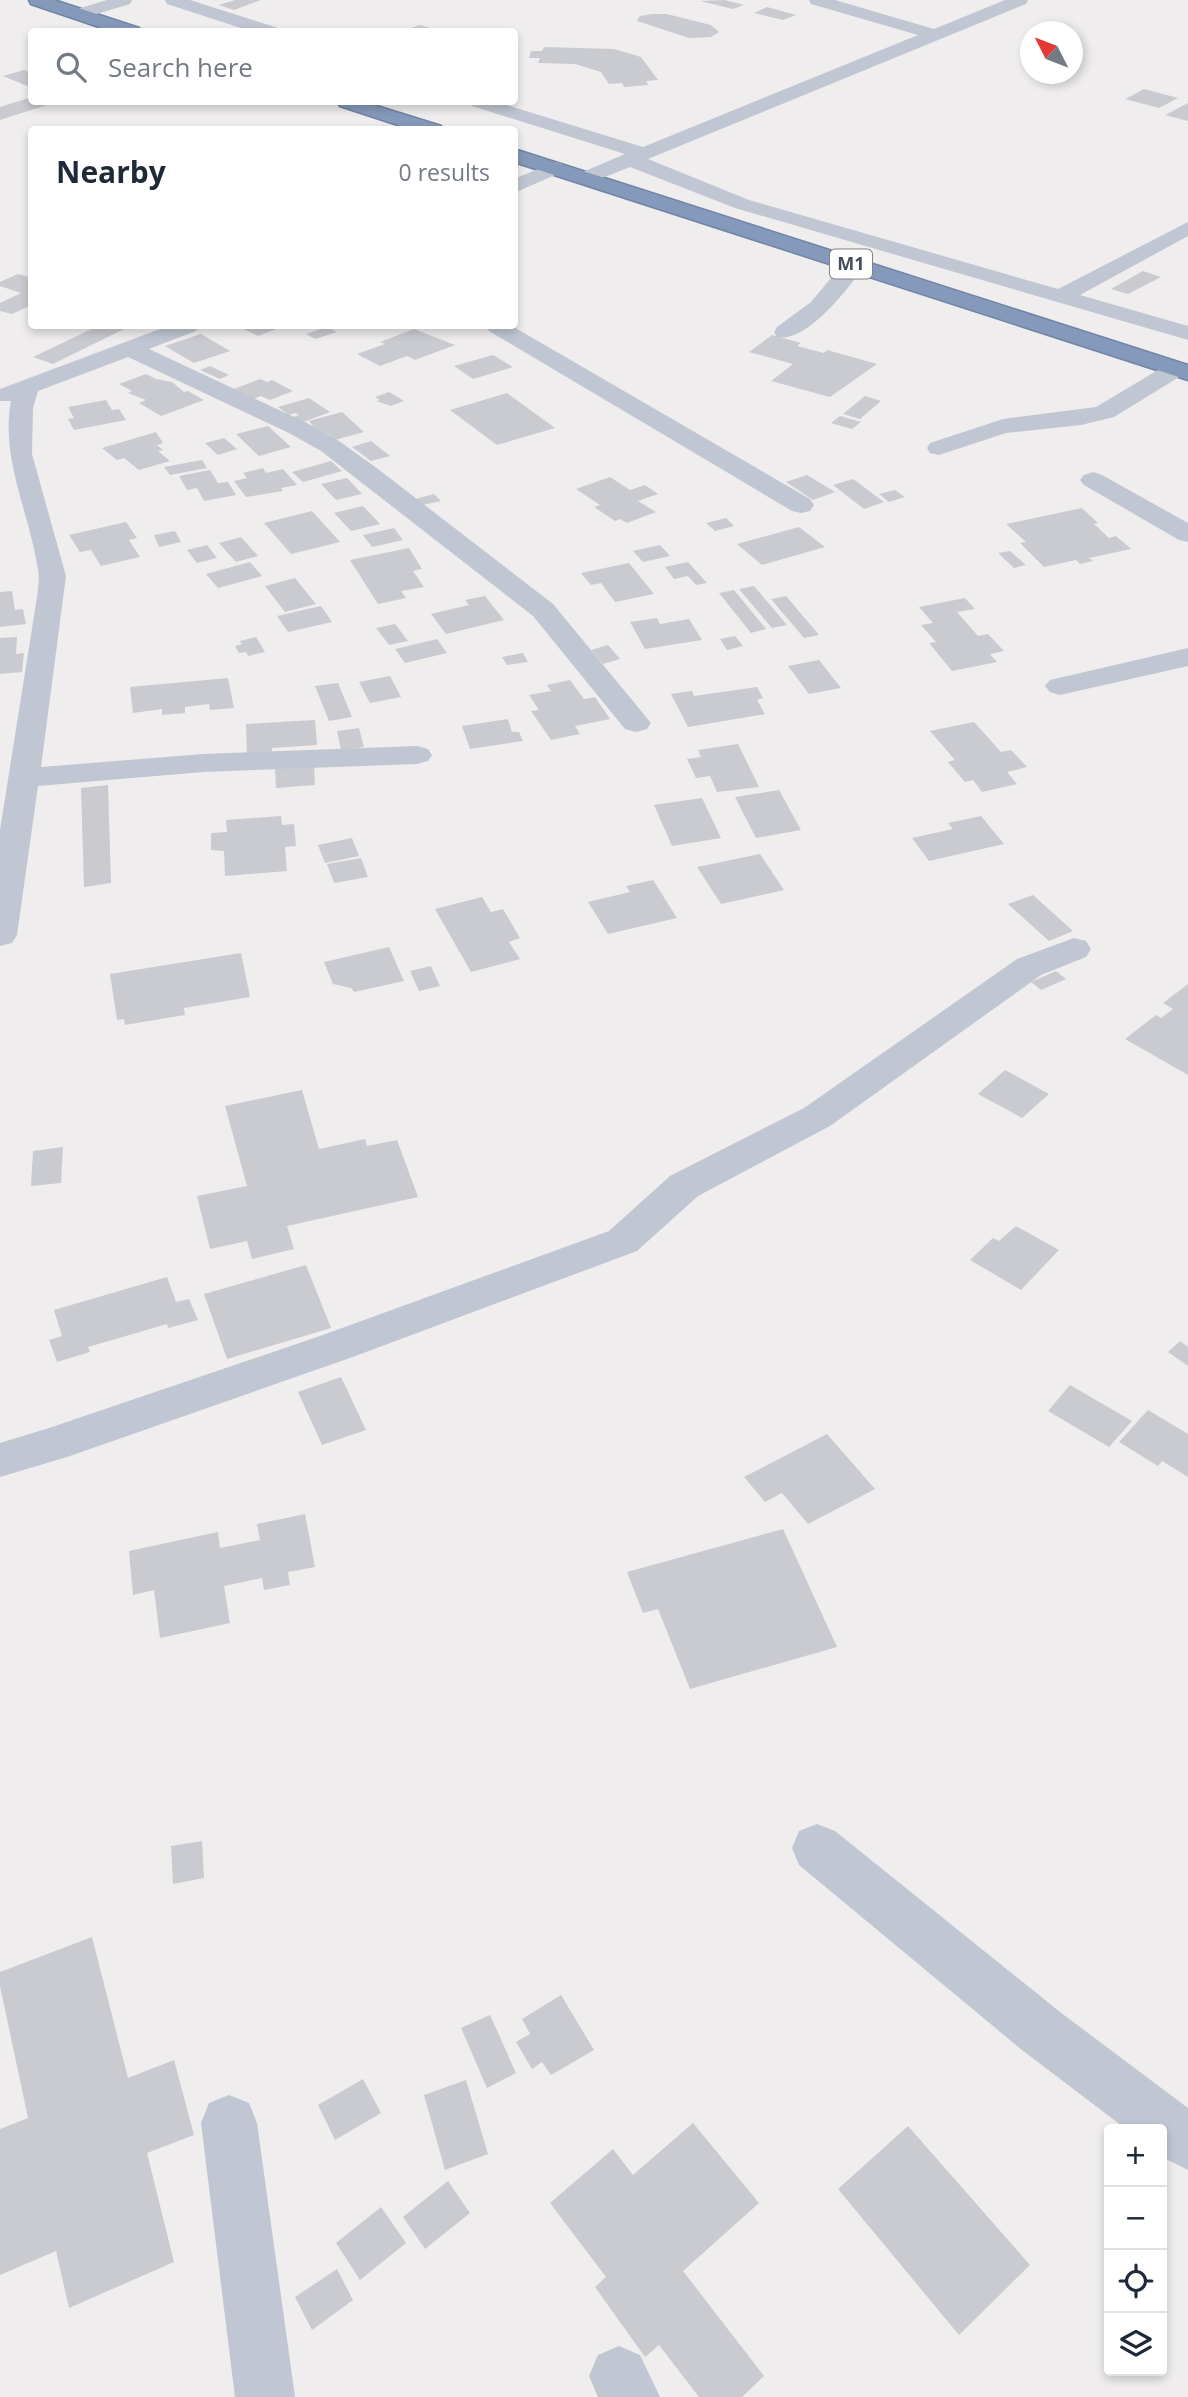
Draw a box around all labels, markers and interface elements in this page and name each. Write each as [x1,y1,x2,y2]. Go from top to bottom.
north arrow [1020,21,1083,84]
search box [28,28,518,105]
icon: search [52,48,90,86]
text: Search here [108,49,253,85]
text: Nearby [56,151,166,192]
text: 0 results [399,156,490,188]
road number: M1 [830,250,872,278]
map controls [1104,2124,1167,2376]
button: + [1104,2124,1167,2187]
button: − [1104,2187,1167,2250]
button: locate [1104,2250,1167,2313]
button: layers [1104,2313,1167,2376]

